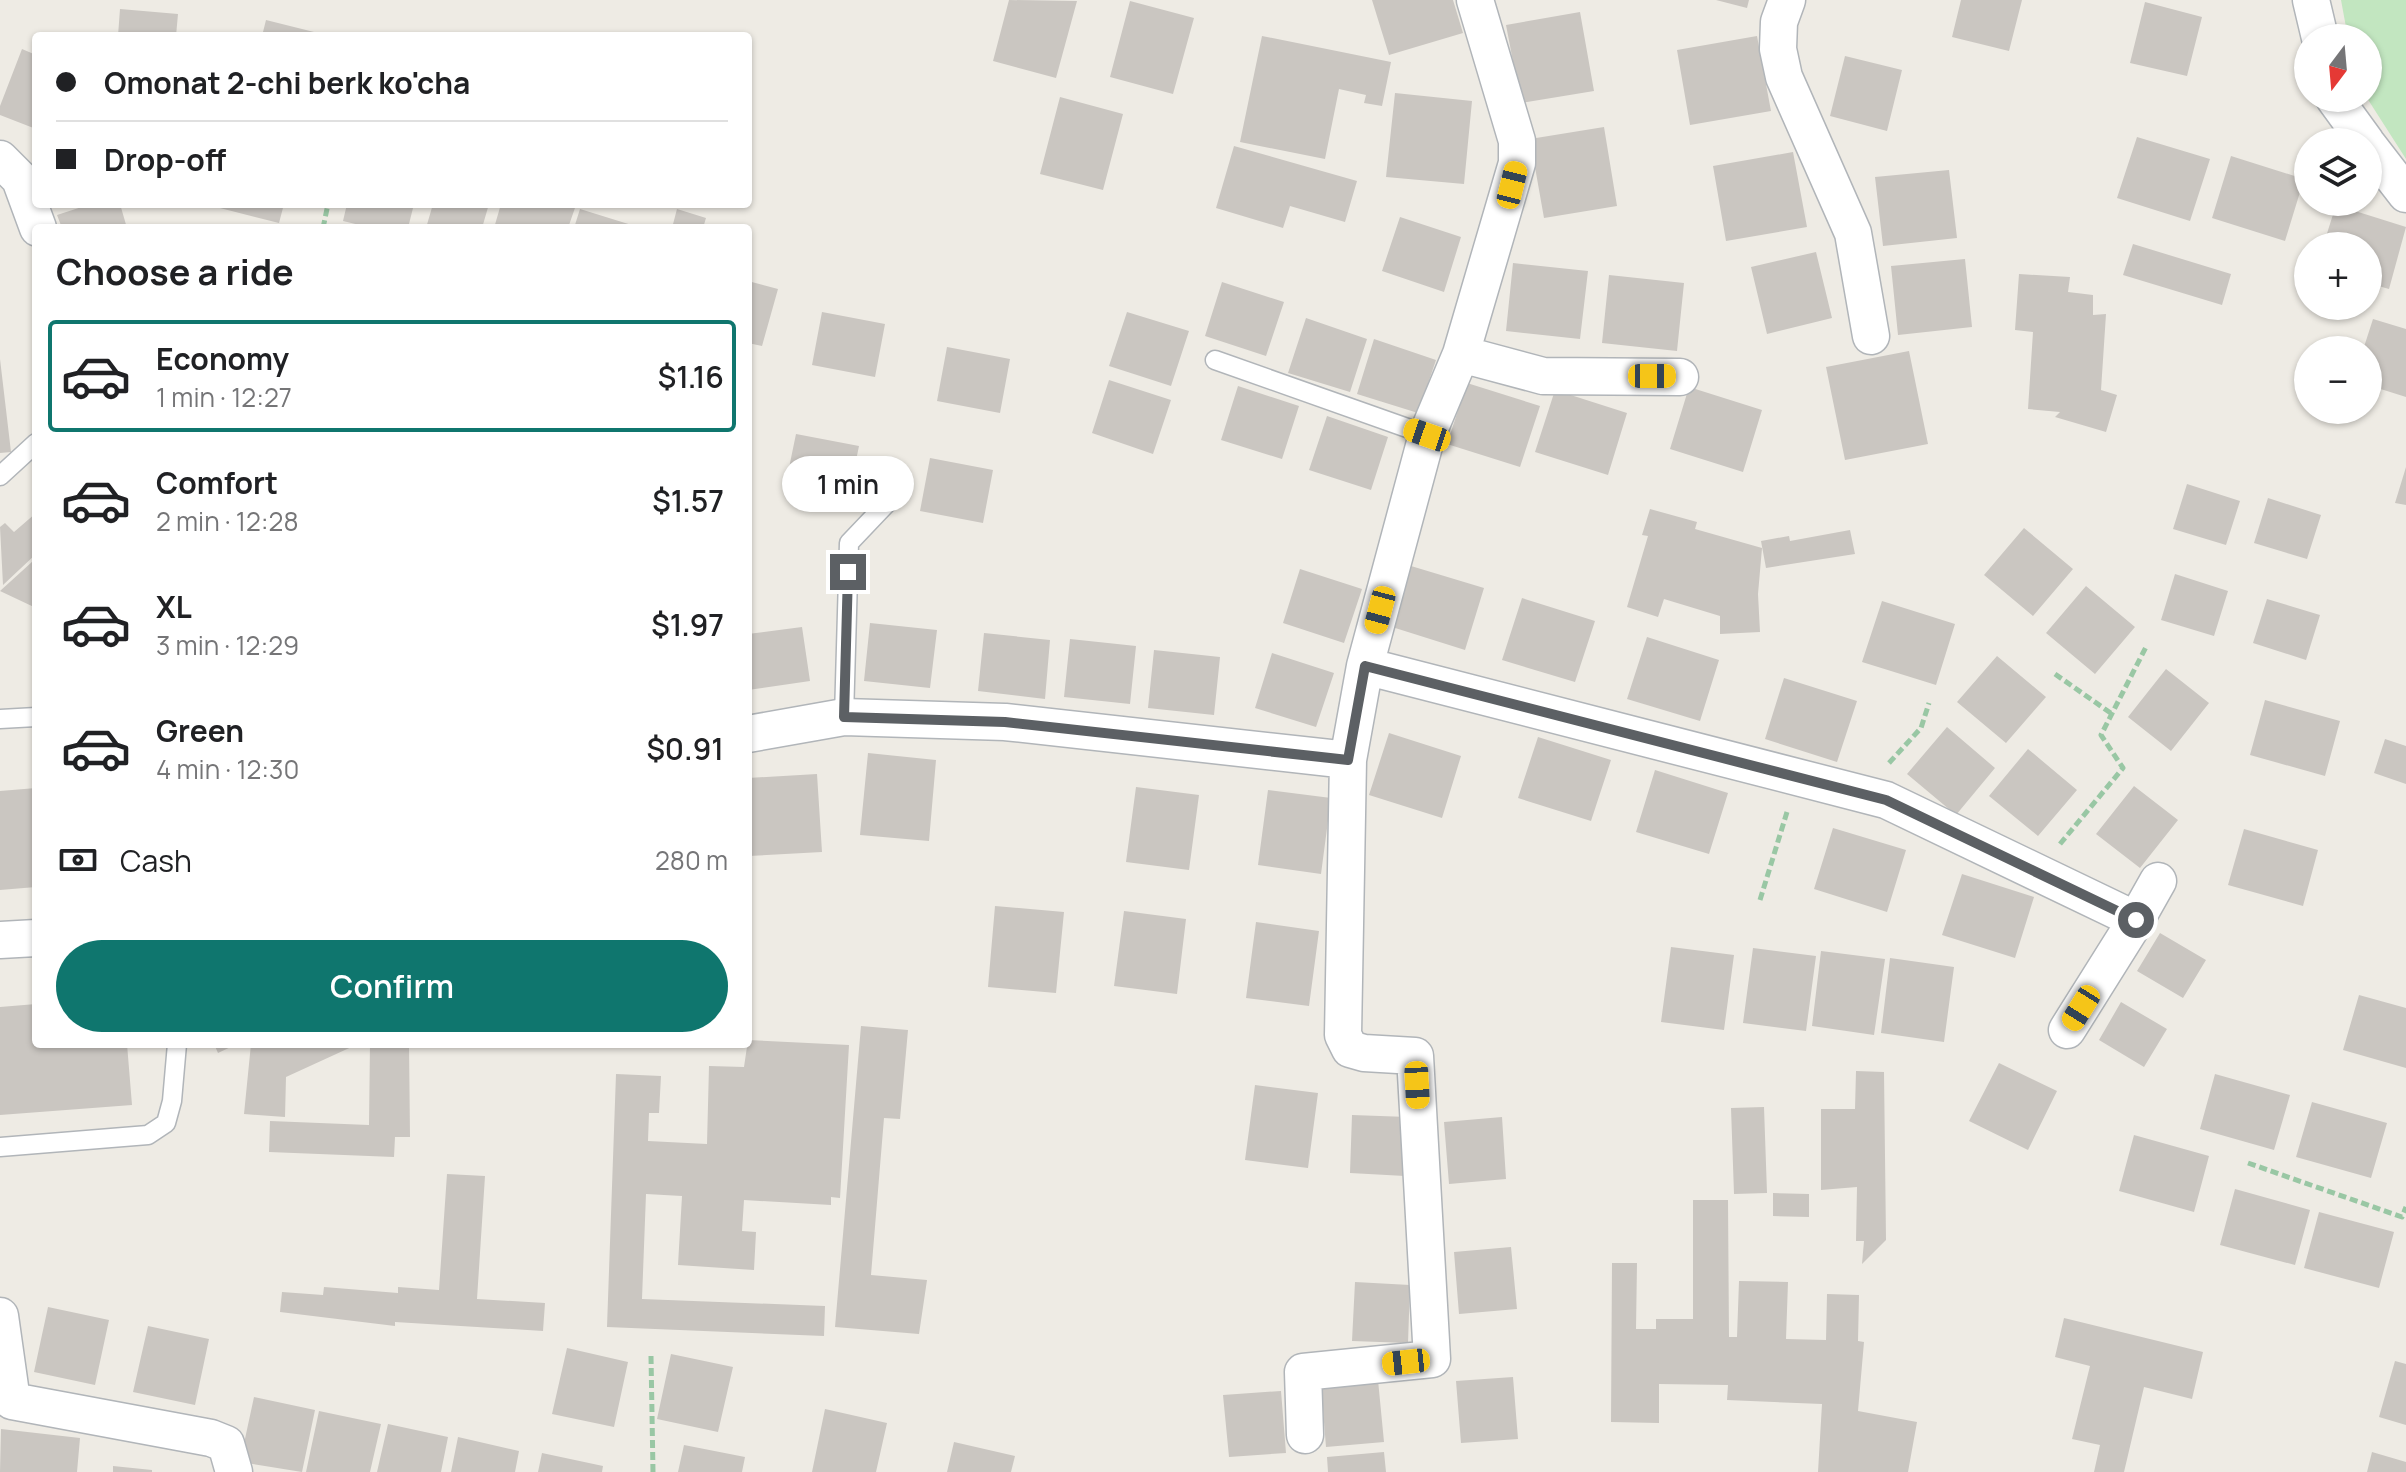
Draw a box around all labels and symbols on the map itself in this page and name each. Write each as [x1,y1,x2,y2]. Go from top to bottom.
north arrow [2294,24,2382,112]
car [1495,159,1529,211]
car [1628,364,1676,388]
car [1400,416,1454,454]
callout: 1 min [782,456,914,512]
route end [830,554,866,590]
car [1362,584,1398,636]
route start [2118,902,2154,938]
car [2058,981,2104,1035]
car [1404,1060,1430,1110]
car [1381,1348,1431,1376]

